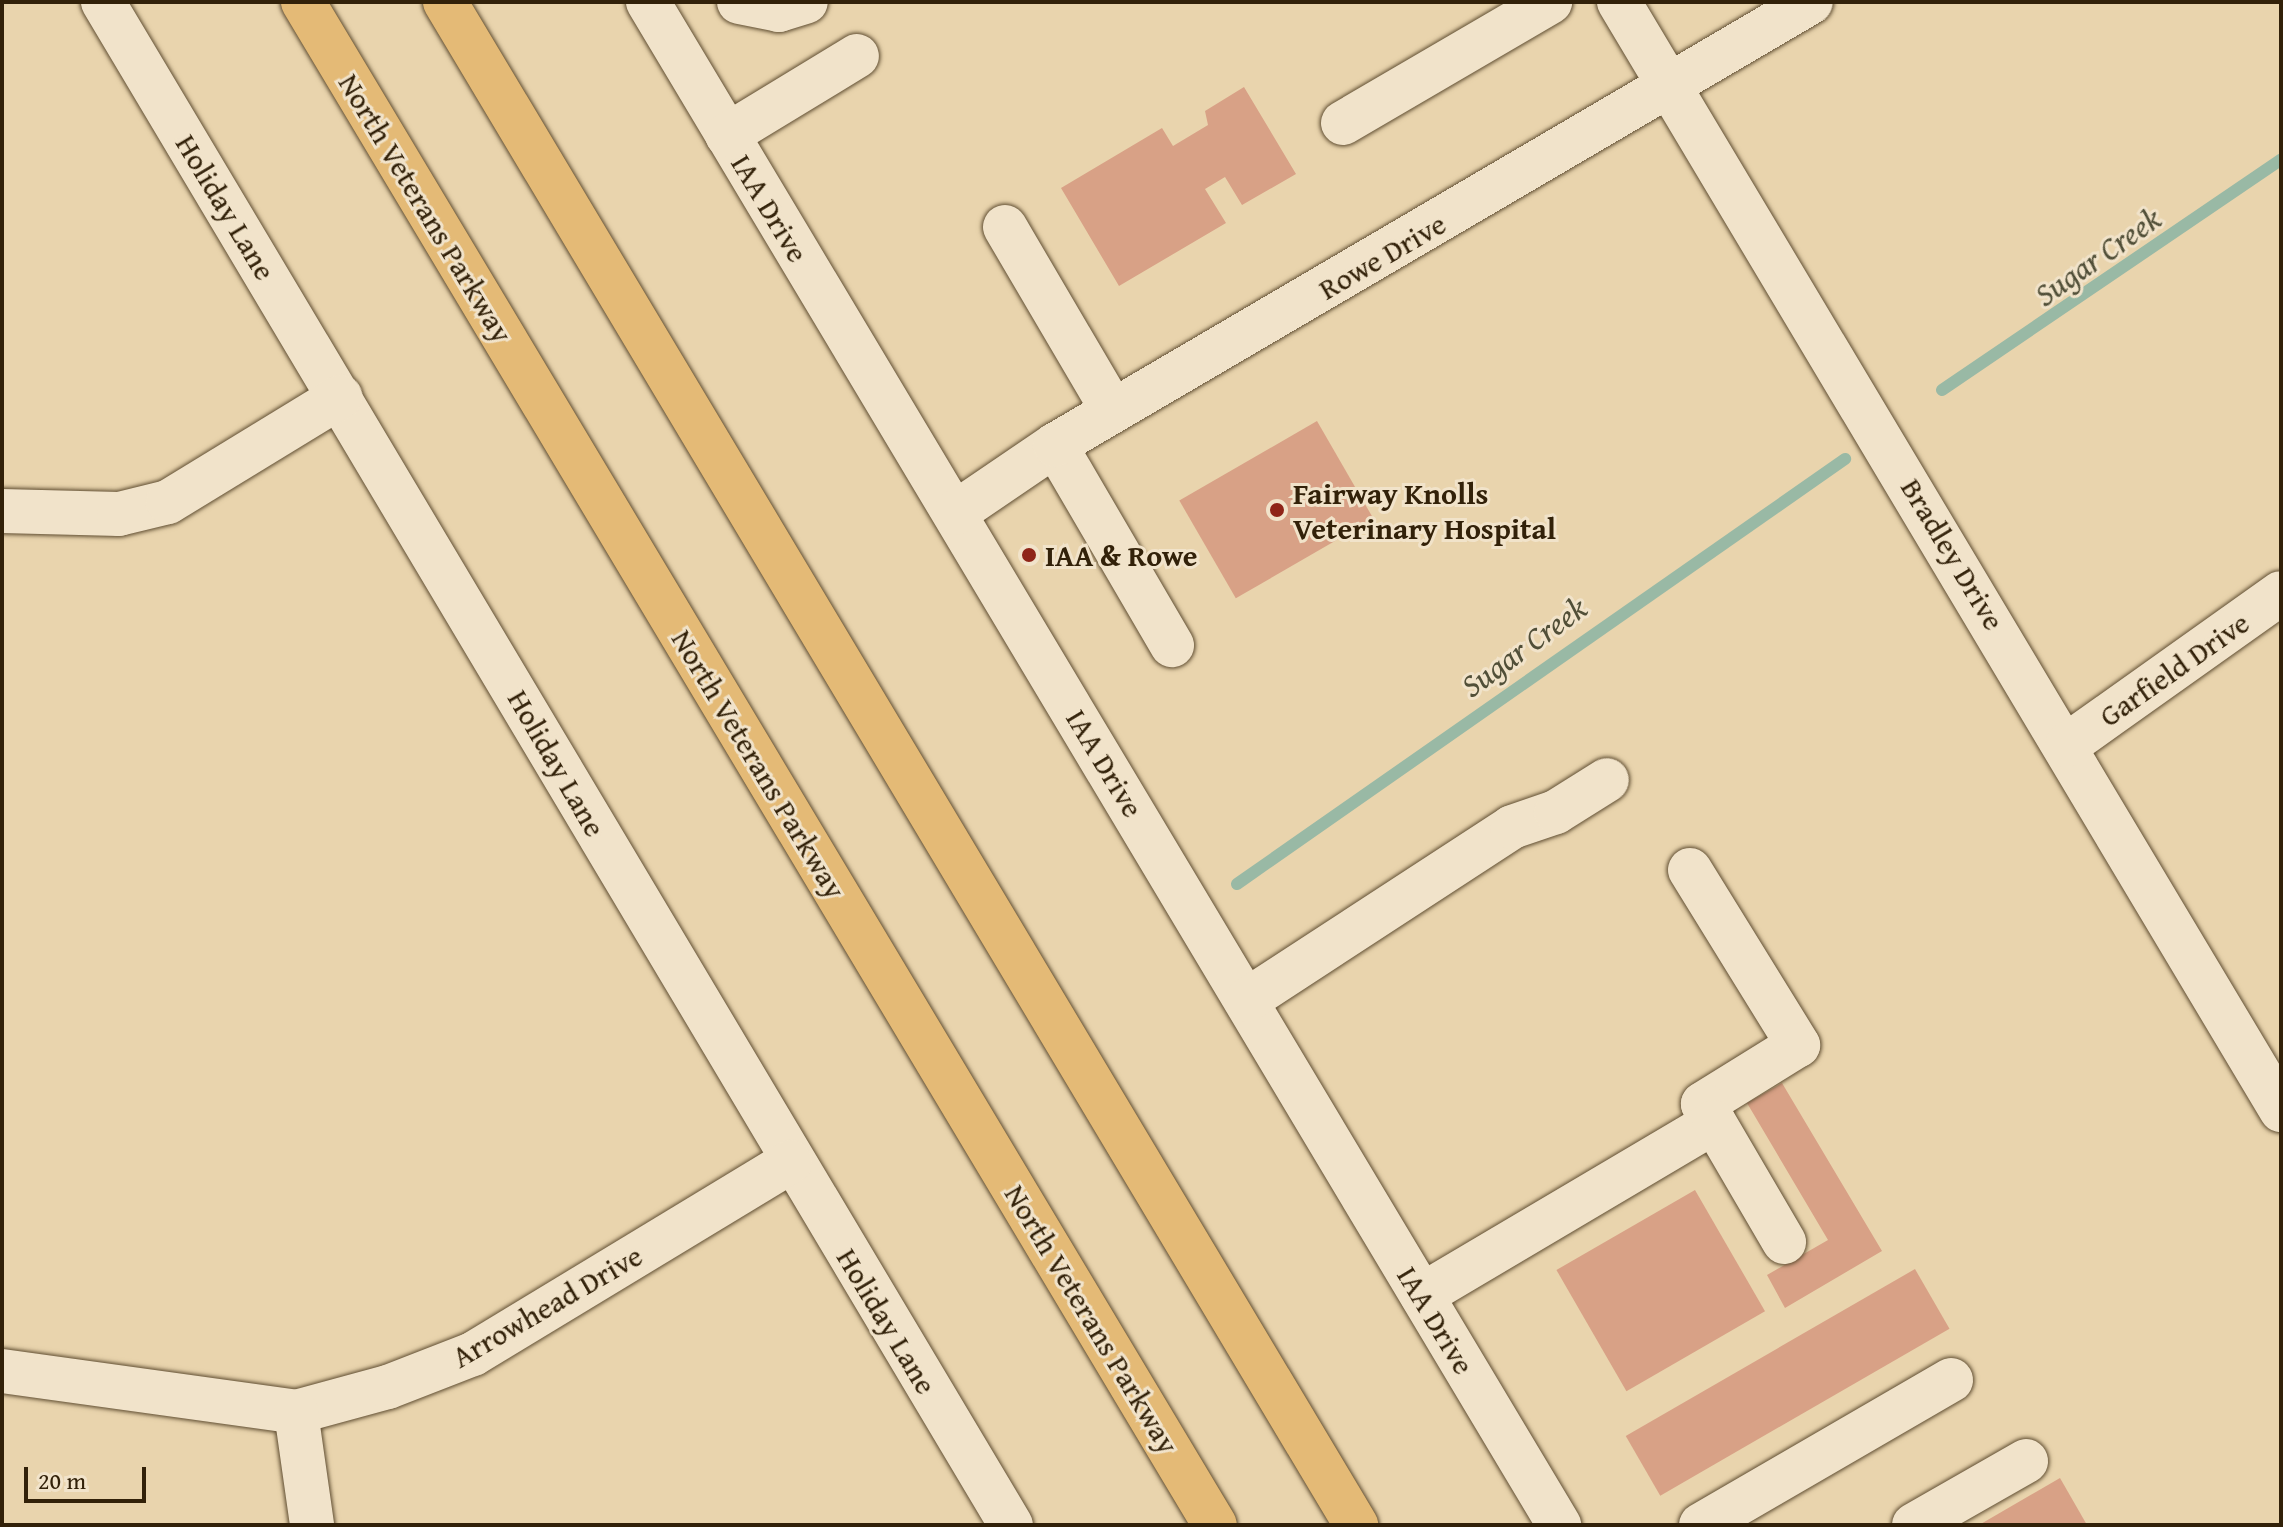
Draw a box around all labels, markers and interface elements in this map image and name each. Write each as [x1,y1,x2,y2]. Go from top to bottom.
street label: North Veterans Parkway [331,67,521,349]
street label: Holiday Lane [168,128,284,286]
street label: IAA Drive [724,148,816,268]
water label: Sugar Creek [2027,199,2169,315]
street label: Rowe Drive [1312,205,1452,307]
street label: Bradley Drive [1894,472,2012,636]
place label: Fairway Knolls Veterinary Hospital [1293,475,1556,546]
marker: Fairway Knolls Veterinary Hospital [1268,501,1286,519]
place label: IAA & Rowe [1045,537,1198,573]
marker: IAA & Rowe [1020,546,1038,564]
water label: Sugar Creek [1454,589,1594,705]
street label: Garfield Drive [2092,604,2256,734]
street label: North Veterans Parkway [664,623,854,905]
street label: Holiday Lane [501,683,613,843]
street label: IAA Drive [1059,703,1151,823]
street label: North Veterans Parkway [997,1178,1187,1460]
street label: Arrowhead Drive [445,1237,649,1375]
street label: Holiday Lane [829,1242,945,1400]
street label: IAA Drive [1390,1260,1482,1380]
scale bar [28,1451,150,1501]
text: 20 m [38,1463,86,1498]

